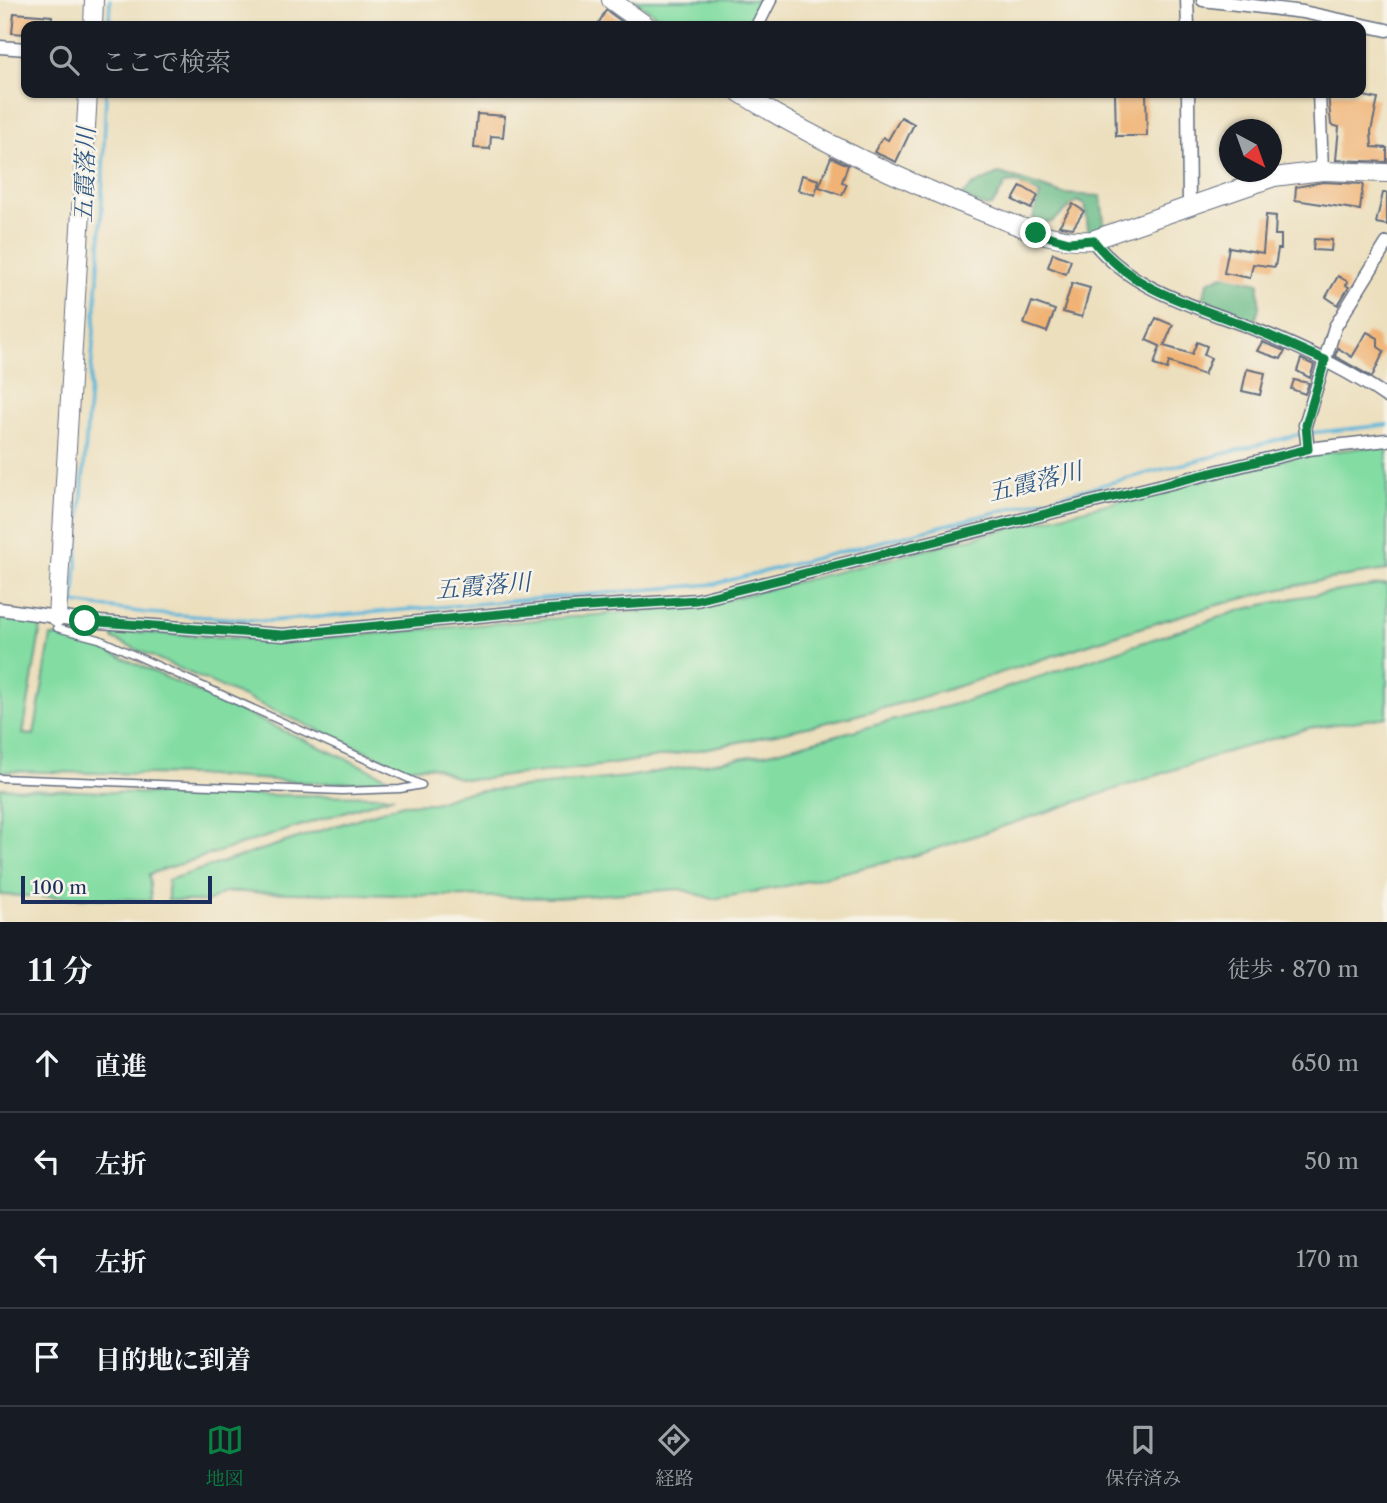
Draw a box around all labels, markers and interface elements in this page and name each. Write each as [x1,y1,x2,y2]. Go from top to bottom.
search box [21,21,1366,98]
icon: search [45,41,83,79]
text: ここで検索 [101,46,231,78]
north arrow [1219,119,1282,182]
water label: 五霞落川 [68,124,101,223]
route end [1020,217,1051,248]
water label: 五霞落川 [985,455,1088,507]
water label: 五霞落川 [434,567,535,604]
route start [69,605,100,636]
scale bar [21,873,212,905]
text: 100 m [32,876,87,899]
text: 11 分 [28,952,93,989]
text: 徒歩 · 870 m [1227,955,1359,983]
icon: ahead [28,1044,66,1082]
text: 650 m [1291,1049,1359,1077]
text: 直進 [95,1050,147,1082]
icon: left [28,1142,66,1180]
text: 50 m [1304,1147,1359,1175]
text: 左折 [95,1148,147,1180]
icon: left [28,1240,66,1278]
text: 170 m [1296,1245,1359,1273]
text: 左折 [95,1246,147,1278]
icon: arrive [28,1338,66,1376]
text: 目的地に到着 [95,1344,251,1376]
tab: 地図 [206,1421,244,1490]
tab: 経路 [655,1421,693,1490]
tab: 保存済み [1105,1421,1181,1490]

